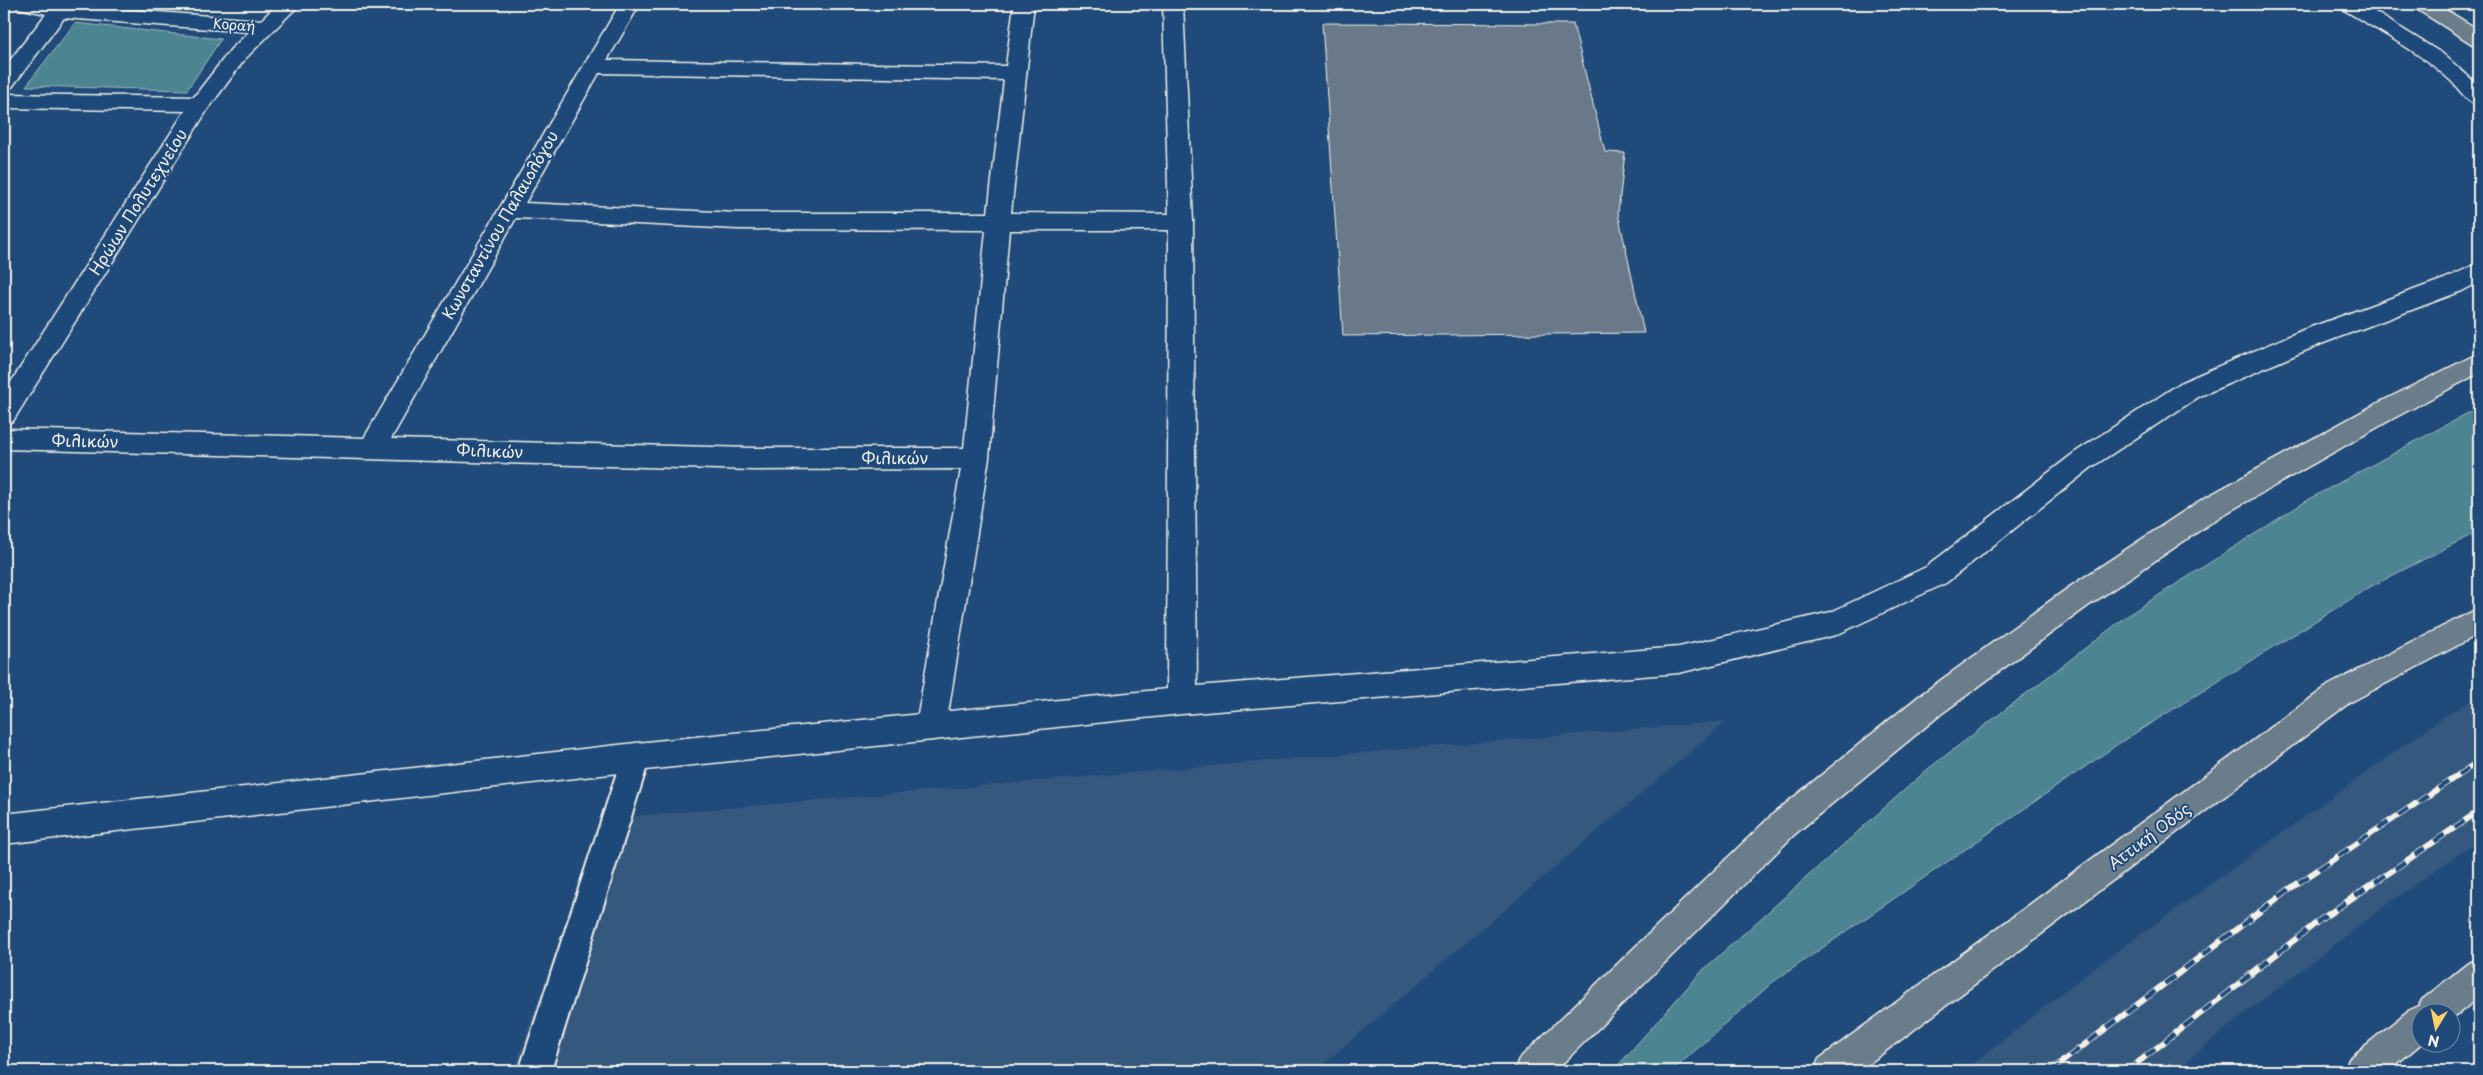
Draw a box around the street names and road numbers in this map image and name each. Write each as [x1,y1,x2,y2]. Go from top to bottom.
street label: Κοραή [212,13,256,36]
street label: Ηρώων Πολυτεχνείου [82,123,192,279]
street label: Κωνσταντίνου Παλαιολόγου [435,126,563,323]
street label: Φιλικών [51,427,119,453]
street label: Φιλικών [456,437,524,463]
street label: Φιλικών [862,445,928,469]
street label: Αττική Οδός [2102,796,2195,874]

